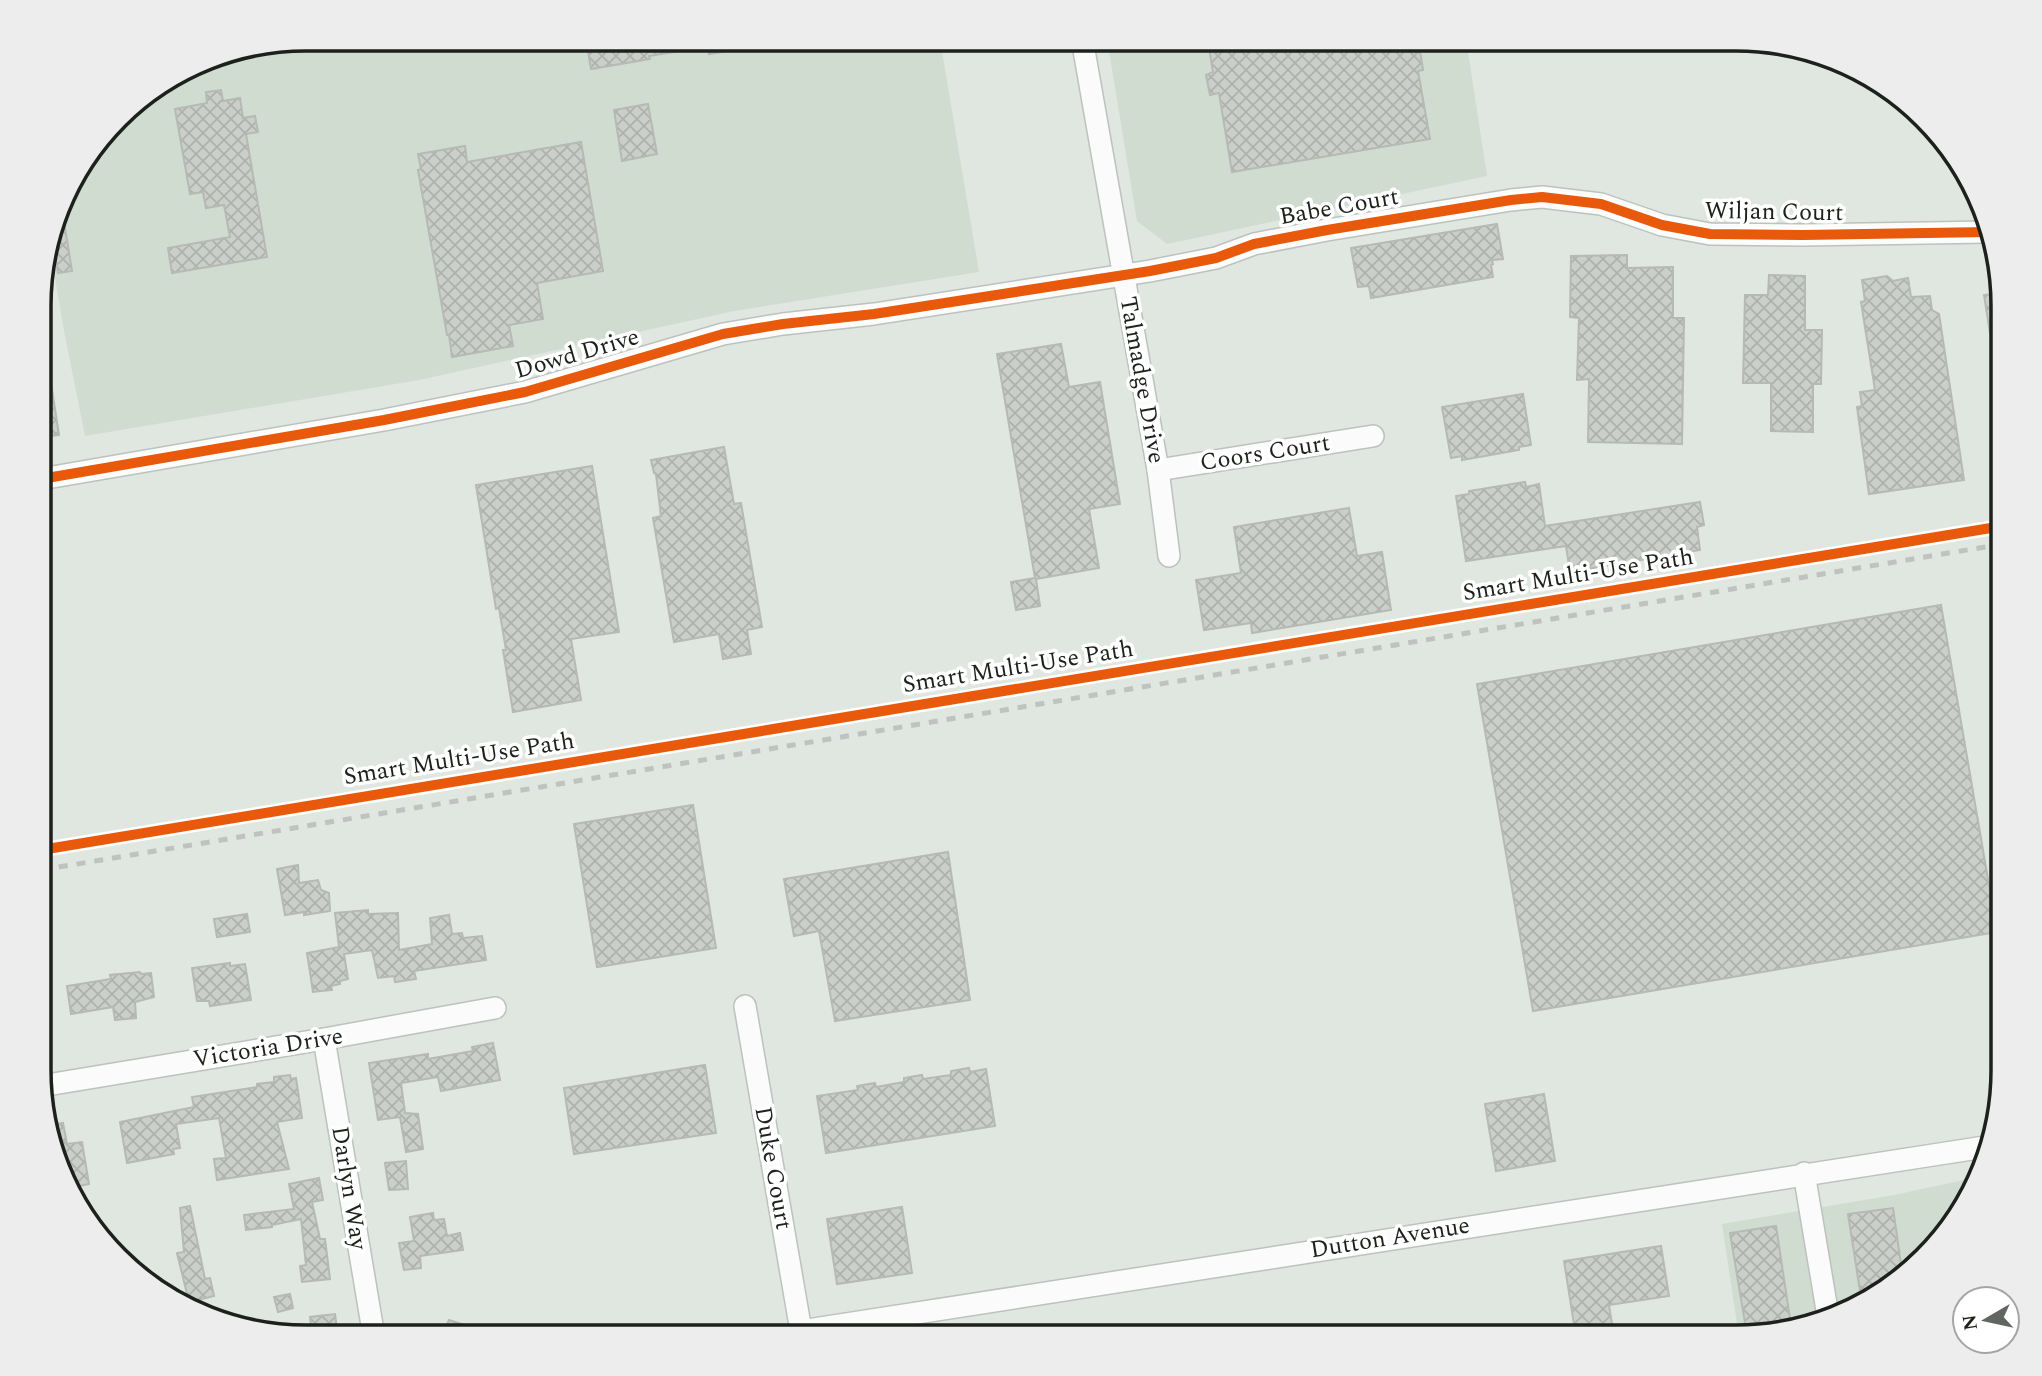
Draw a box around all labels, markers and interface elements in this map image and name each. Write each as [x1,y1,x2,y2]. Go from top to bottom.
street label: Babe Court [1277,179,1401,235]
street label: Wiljan Court [1704,193,1844,231]
street label: Talmadge Drive [1110,294,1174,466]
street label: Dowd Drive [511,319,643,389]
street label: Coors Court [1197,425,1333,481]
street label: Smart Multi-Use Path [1460,539,1696,611]
street label: Smart Multi-Use Path [900,631,1136,703]
street label: Smart Multi-Use Path [341,723,577,795]
street label: Victoria Drive [190,1018,346,1078]
street label: Duke Court [744,1104,802,1232]
street label: Darlyn Way [321,1124,377,1254]
street label: Dutton Avenue [1308,1208,1472,1268]
north arrow [1951,1285,2021,1355]
text: N [1955,1312,1986,1332]

